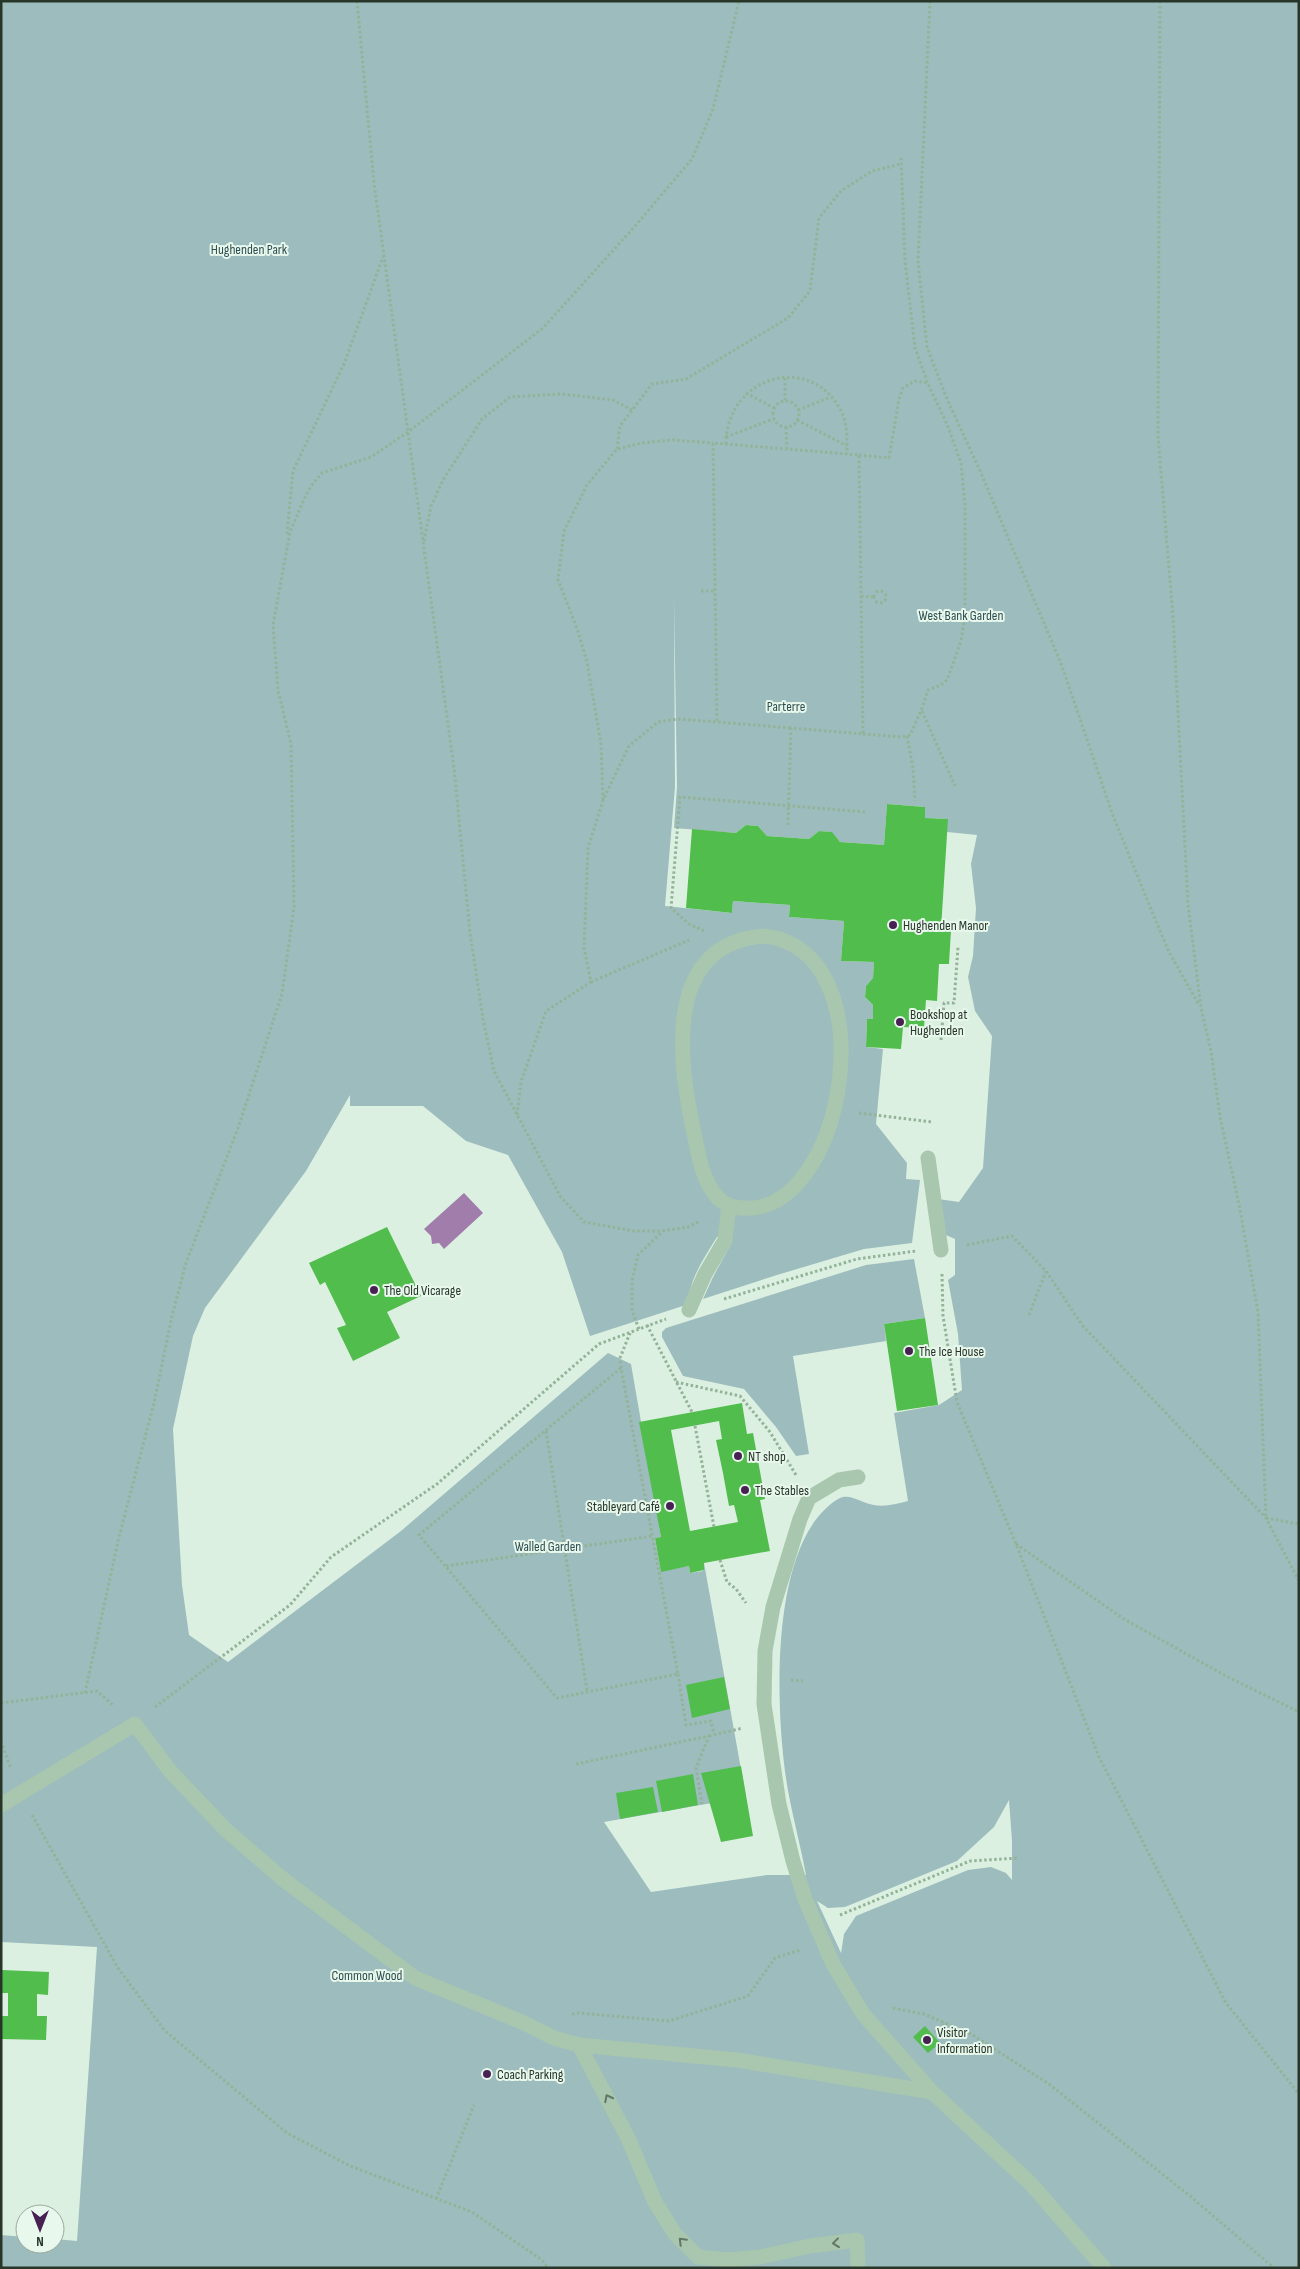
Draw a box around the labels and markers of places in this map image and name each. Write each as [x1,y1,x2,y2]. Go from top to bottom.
place label: Hughenden Manor [903,917,988,934]
marker: Hughenden Manor [887,919,899,931]
place label: Bookshop at Hughenden [910,1006,968,1039]
marker: Bookshop at Hughenden [894,1016,906,1028]
place label: The Old Vicarage [384,1282,461,1299]
marker: The Old Vicarage [368,1284,380,1296]
place label: The Ice House [919,1343,984,1360]
marker: The Ice House [903,1345,915,1357]
place label: NT shop [748,1448,786,1465]
marker: NT shop [732,1450,744,1462]
place label: The Stables [755,1482,809,1499]
marker: The Stables [739,1484,751,1496]
place label: Stableyard Café [587,1498,660,1515]
marker: Stableyard Café [664,1500,676,1512]
place label: Visitor Information [937,2024,992,2057]
marker: Visitor Information [921,2034,933,2046]
place label: Coach Parking [497,2066,564,2083]
marker: Coach Parking [481,2068,493,2080]

